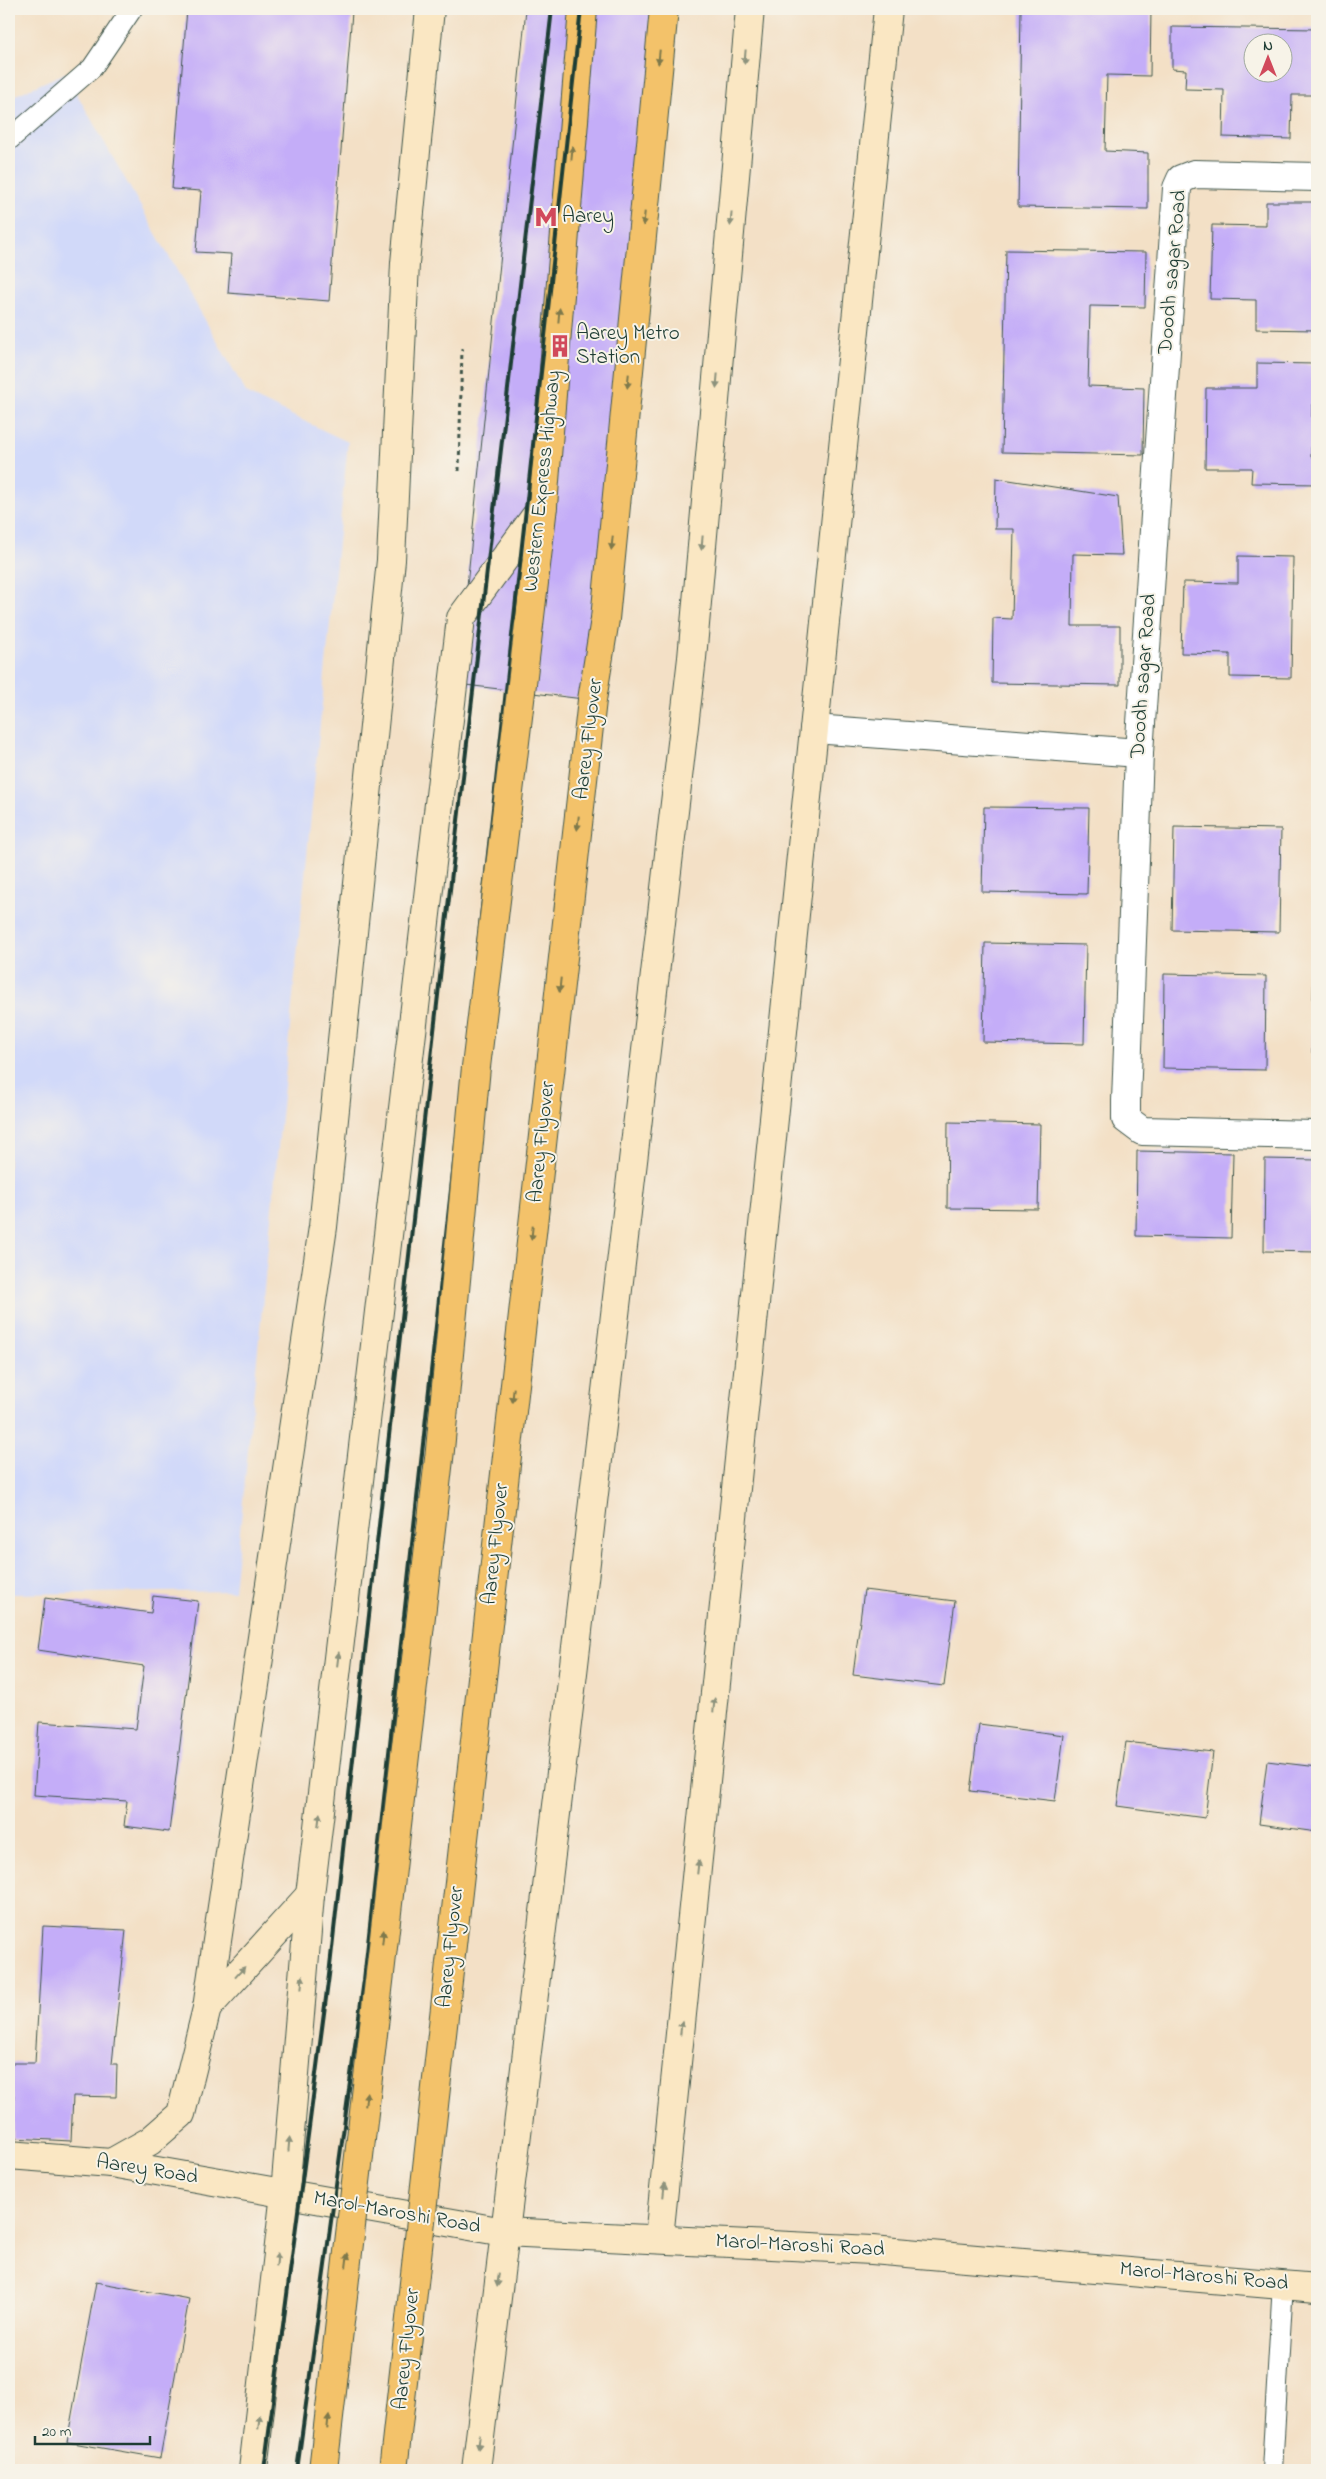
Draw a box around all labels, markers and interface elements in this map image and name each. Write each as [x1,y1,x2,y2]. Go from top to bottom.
north arrow [1244,32,1294,82]
text: N [1263,36,1273,57]
one-way arrow [655,50,663,66]
one-way arrow [741,50,749,66]
one-way arrow [568,145,576,161]
street label: Doodh sagar Road [1151,189,1197,356]
place label: Aarey [562,202,614,234]
metro station icon: Aarey [533,204,559,230]
one-way arrow [640,211,648,227]
one-way arrow [727,211,735,227]
one-way arrow [555,306,563,322]
place label: Aarey Metro Station [576,319,680,373]
building icon: Aarey Metro Station [547,333,573,359]
street label: Western Express Highway [516,369,572,593]
one-way arrow [624,373,632,389]
one-way arrow [712,373,720,389]
one-way arrow [608,535,616,551]
one-way arrow [698,535,706,551]
street label: Doodh sagar Road [1123,593,1167,760]
street label: Aarey Flyover [567,676,613,802]
one-way arrow [574,816,582,832]
one-way arrow [556,977,564,993]
street label: Aarey Flyover [521,1079,565,1205]
one-way arrow [528,1225,536,1241]
one-way arrow [509,1387,517,1403]
street label: Aarey Flyover [475,1481,519,1607]
one-way arrow [334,1651,342,1667]
one-way arrow [710,1697,718,1713]
one-way arrow [315,1812,323,1828]
one-way arrow [694,1858,702,1874]
street label: Aarey Flyover [430,1884,474,2010]
one-way arrow [380,1929,388,1945]
one-way arrow [234,1967,246,1979]
one-way arrow [299,1974,307,1990]
one-way arrow [677,2020,685,2036]
one-way arrow [362,2091,370,2107]
one-way arrow [285,2136,293,2152]
street label: Aarey Road [94,2147,200,2195]
one-way arrow [660,2182,668,2198]
street label: Marol-Maroshi Road [311,2184,483,2242]
street label: Marol-Maroshi Road [715,2227,885,2265]
one-way arrow [273,2252,281,2268]
one-way arrow [343,2252,351,2268]
street label: Marol-Maroshi Road [1118,2255,1290,2299]
one-way arrow [494,2273,502,2289]
street label: Aarey Flyover [386,2286,430,2412]
one-way arrow [324,2413,332,2429]
scale bar [35,2414,150,2446]
one-way arrow [255,2414,263,2430]
text: 20 m [42,2421,72,2443]
one-way arrow [475,2434,483,2450]

